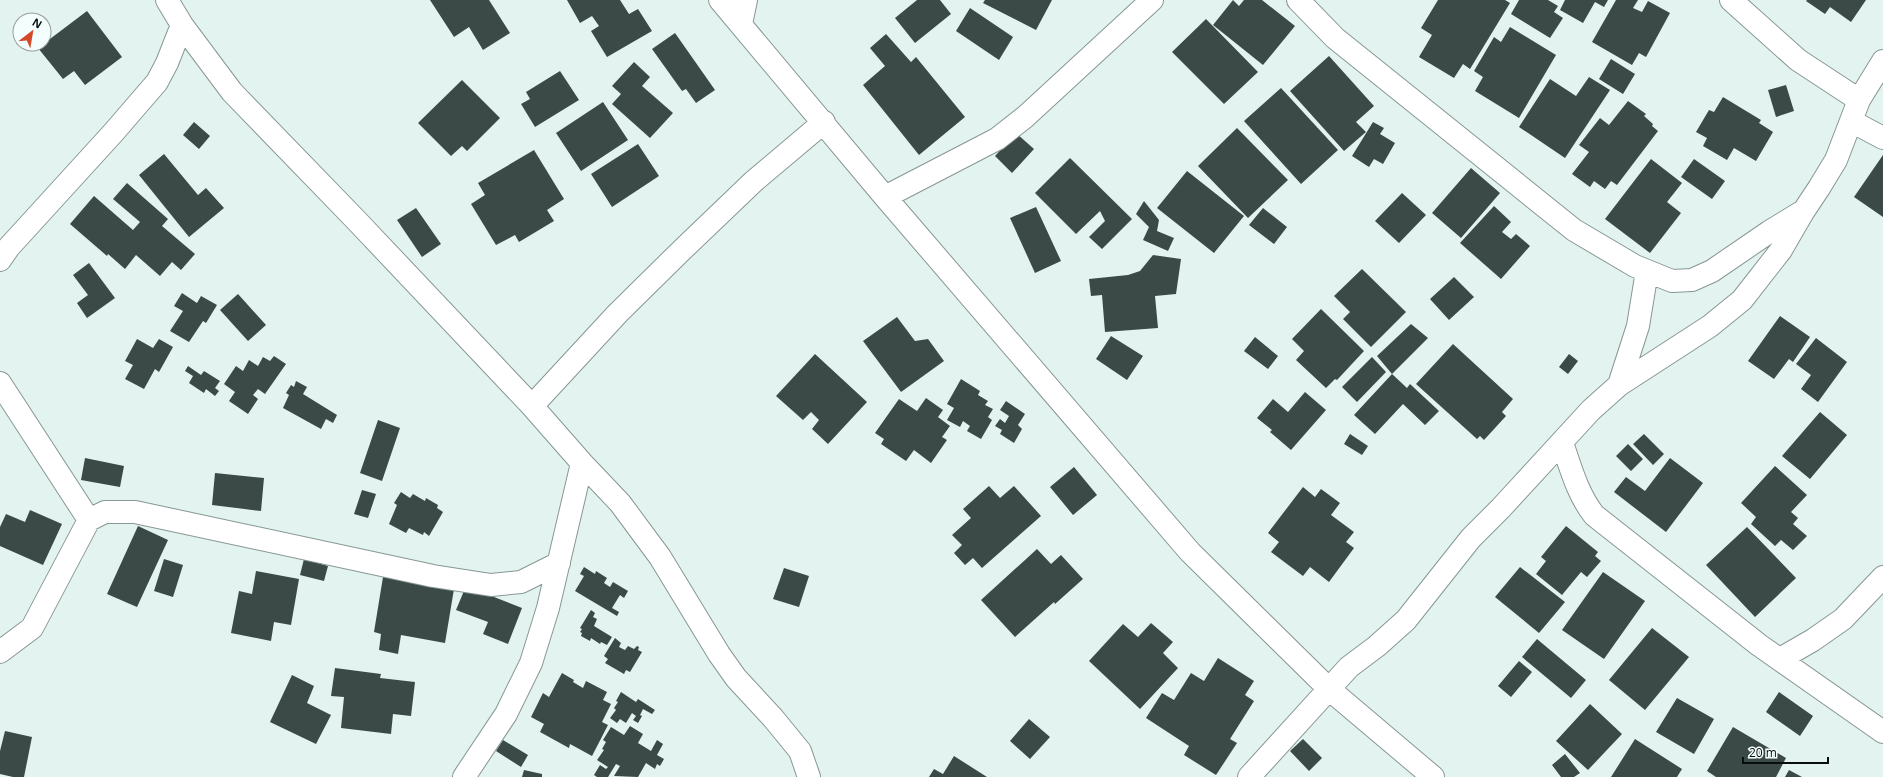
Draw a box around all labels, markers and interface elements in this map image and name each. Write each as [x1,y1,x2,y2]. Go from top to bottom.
north arrow [12,12,52,52]
text: N [30,14,45,32]
scale bar [1743,739,1828,765]
text: 20 m [1749,744,1777,761]

